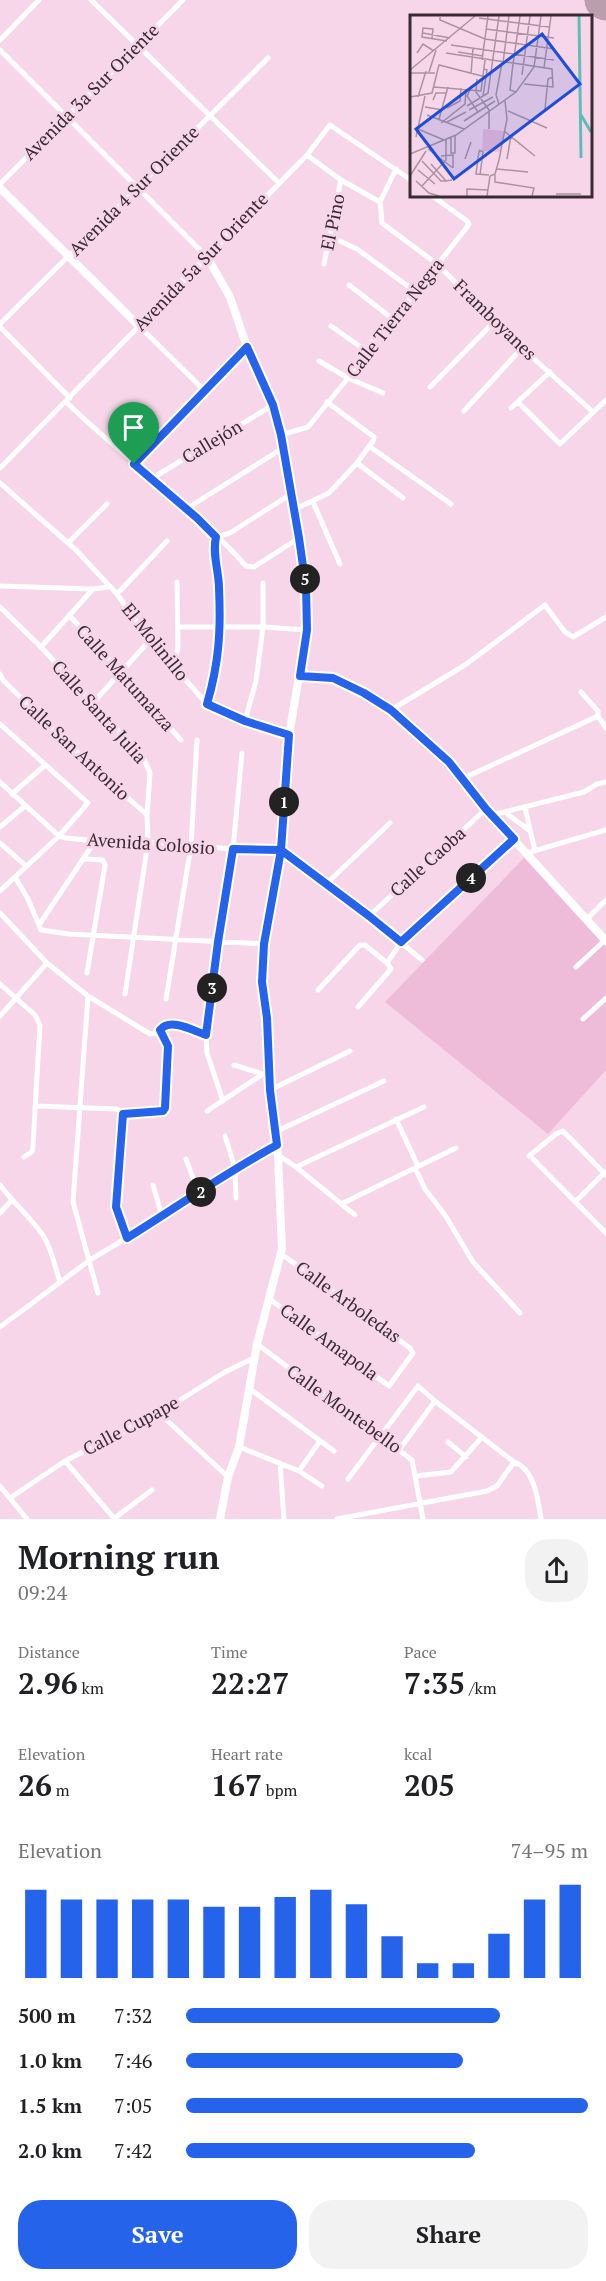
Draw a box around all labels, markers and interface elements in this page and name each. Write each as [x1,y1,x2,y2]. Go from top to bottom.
inset map [410,15,591,196]
street label: Avenida 3a Sur Oriente [17,18,164,165]
street label: Avenida 4 Sur Oriente [63,120,204,261]
street label: Avenida 5a Sur Oriente [128,187,273,336]
street label: El Pino [314,191,350,252]
street label: Calle Tierra Negra [340,253,448,382]
street label: Framboyanes [449,274,542,365]
pin [108,402,159,464]
icon: arrive [117,411,150,444]
street label: Callejón [177,414,246,469]
pin: 5 [290,564,320,594]
text: 5 [300,568,310,590]
street label: El Molinillo [117,597,195,685]
street label: Calle Matumatza [71,619,180,736]
street label: Calle Santa Julia [47,655,152,768]
street label: Calle San Antonio [14,689,136,805]
pin: 1 [269,787,299,817]
text: 1 [279,791,289,813]
street label: Calle Caoba [384,821,470,902]
street label: Avenida Colosio [86,827,216,859]
pin: 4 [456,863,486,893]
text: 4 [466,867,476,889]
pin: 3 [197,973,227,1003]
text: 3 [207,977,217,999]
pin: 2 [186,1177,216,1207]
text: 2 [196,1181,206,1203]
street label: Calle Arboledas [291,1255,406,1348]
street label: Calle Amapola [276,1297,384,1385]
street label: Calle Montebello [282,1358,407,1458]
street label: Calle Cupape [78,1390,183,1460]
text: Morning run [18,1535,220,1578]
button: share [525,1539,588,1602]
text: 09:24 [18,1579,67,1606]
text: Distance [18,1641,80,1663]
text: Time [211,1641,248,1663]
text: Pace [404,1641,437,1663]
text: 2.96 [18,1663,78,1703]
text: 22:27 [211,1663,289,1703]
text: 7:35 [404,1663,465,1703]
text: km [78,1677,104,1699]
text: /km [465,1677,497,1699]
text: Elevation [18,1743,85,1765]
text: Heart rate [211,1743,283,1765]
text: kcal [404,1743,432,1765]
text: 26 [18,1765,52,1805]
text: 167 [211,1765,262,1805]
text: 205 [404,1765,455,1805]
text: m [52,1779,70,1801]
text: bpm [262,1779,297,1801]
text: Elevation [18,1837,102,1864]
text: 74–95 m [511,1837,588,1864]
text: 500 m [18,2002,76,2029]
text: 7:32 [114,2002,153,2029]
text: 1.0 km [18,2047,82,2074]
text: 7:46 [114,2047,153,2074]
text: 1.5 km [18,2092,82,2119]
text: 7:05 [114,2092,153,2119]
text: 2.0 km [18,2137,82,2164]
text: 7:42 [114,2137,153,2164]
button: Save [18,2200,297,2269]
button: Share [309,2200,588,2269]

